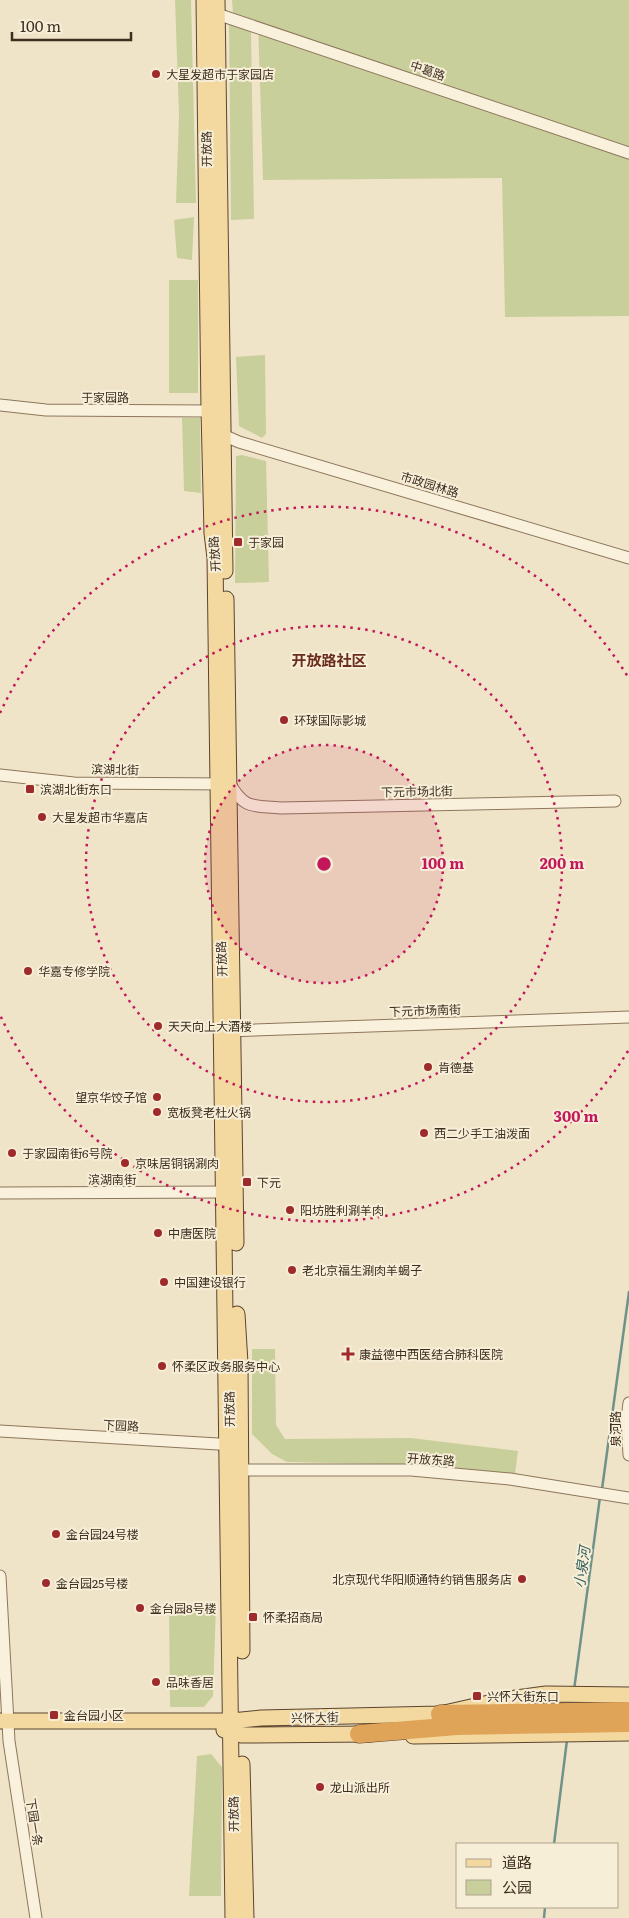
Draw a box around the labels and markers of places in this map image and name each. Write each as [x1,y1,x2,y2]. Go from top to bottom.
place label: 大星发超市于家园店 [166,65,274,83]
marker: 大星发超市于家园店 [150,68,162,80]
place label: 于家园 [248,533,284,551]
marker: 于家园 [232,536,244,548]
place label: 环球国际影城 [294,711,366,729]
marker: 环球国际影城 [278,714,290,726]
place label: 滨湖北街东口 [40,780,112,798]
marker: 滨湖北街东口 [24,783,36,795]
place label: 大星发超市华嘉店 [52,808,148,826]
marker: 大星发超市华嘉店 [36,811,48,823]
centre of rings [315,855,333,873]
place label: 华嘉专修学院 [38,962,110,980]
marker: 华嘉专修学院 [22,965,34,977]
place label: 天天向上大酒楼 [168,1017,252,1035]
marker: 天天向上大酒楼 [152,1020,164,1032]
place label: 肯德基 [438,1058,474,1076]
marker: 肯德基 [422,1061,434,1073]
place label: 望京华饺子馆 [75,1088,147,1106]
marker: 望京华饺子馆 [151,1091,163,1103]
place label: 宽板凳老杜火锅 [167,1103,251,1121]
marker: 宽板凳老杜火锅 [151,1106,163,1118]
place label: 西二少手工油泼面 [434,1124,530,1142]
marker: 西二少手工油泼面 [418,1127,430,1139]
place label: 于家园南街6号院 [22,1144,112,1162]
marker: 于家园南街6号院 [6,1147,18,1159]
place label: 京味居铜锅涮肉 [135,1154,219,1172]
marker: 京味居铜锅涮肉 [119,1157,131,1169]
place label: 下元 [257,1173,281,1191]
marker: 下元 [241,1176,253,1188]
place label: 阳坊胜利涮羊肉 [300,1201,384,1219]
marker: 阳坊胜利涮羊肉 [284,1204,296,1216]
place label: 中唐医院 [168,1224,216,1242]
marker: 中唐医院 [152,1227,164,1239]
place label: 老北京福生涮肉羊蝎子 [302,1261,422,1279]
marker: 老北京福生涮肉羊蝎子 [286,1264,298,1276]
place label: 中国建设银行 [174,1273,246,1291]
marker: 中国建设银行 [158,1276,170,1288]
place label: 康益德中西医结合肺科医院 [359,1345,503,1363]
marker: 康益德中西医结合肺科医院 [341,1347,355,1361]
place label: 怀柔区政务服务中心 [172,1357,280,1375]
marker: 怀柔区政务服务中心 [156,1360,168,1372]
place label: 金台园24号楼 [66,1525,139,1543]
marker: 金台园24号楼 [50,1528,62,1540]
place label: 北京现代华阳顺通特约销售服务店 [332,1570,512,1588]
marker: 北京现代华阳顺通特约销售服务店 [516,1573,528,1585]
place label: 金台园25号楼 [56,1574,128,1592]
marker: 金台园25号楼 [40,1577,52,1589]
place label: 金台园8号楼 [150,1599,217,1617]
marker: 金台园8号楼 [134,1602,146,1614]
place label: 怀柔招商局 [263,1608,323,1626]
marker: 怀柔招商局 [247,1611,259,1623]
place label: 品味香居 [166,1673,214,1691]
marker: 品味香居 [150,1676,162,1688]
place label: 兴怀大街东口 [487,1687,559,1705]
marker: 兴怀大街东口 [471,1690,483,1702]
place label: 金台园小区 [64,1706,124,1724]
marker: 金台园小区 [48,1709,60,1721]
place label: 龙山派出所 [330,1778,390,1796]
marker: 龙山派出所 [314,1781,326,1793]

